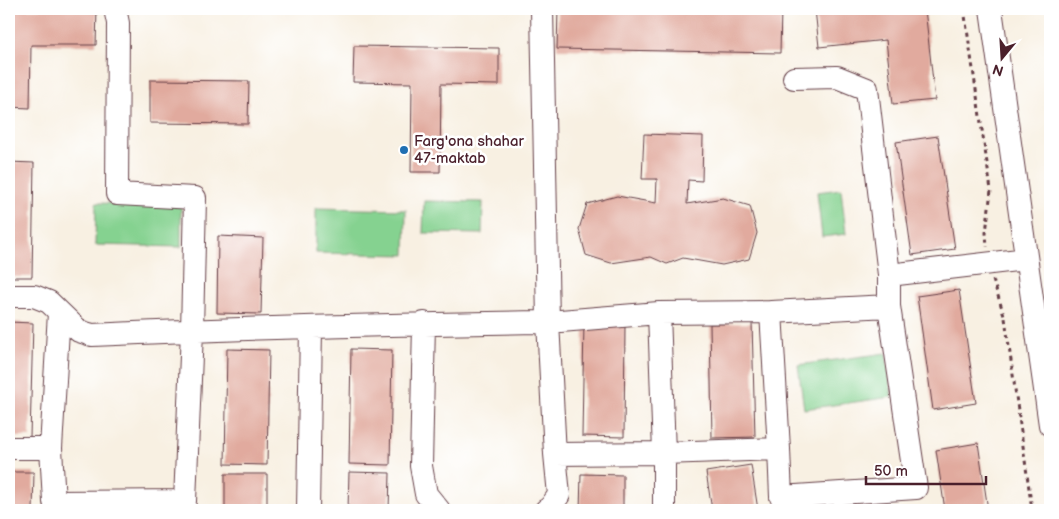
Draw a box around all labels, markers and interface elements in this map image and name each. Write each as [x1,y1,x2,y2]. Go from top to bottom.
north arrow [976,32,1026,82]
text: N [991,60,1006,80]
place label: Farg'ona shahar 47-maktab [414,132,524,168]
marker: Farg'ona shahar 47-maktab [398,144,410,156]
scale bar [866,454,986,486]
text: 50 m [874,462,908,481]

